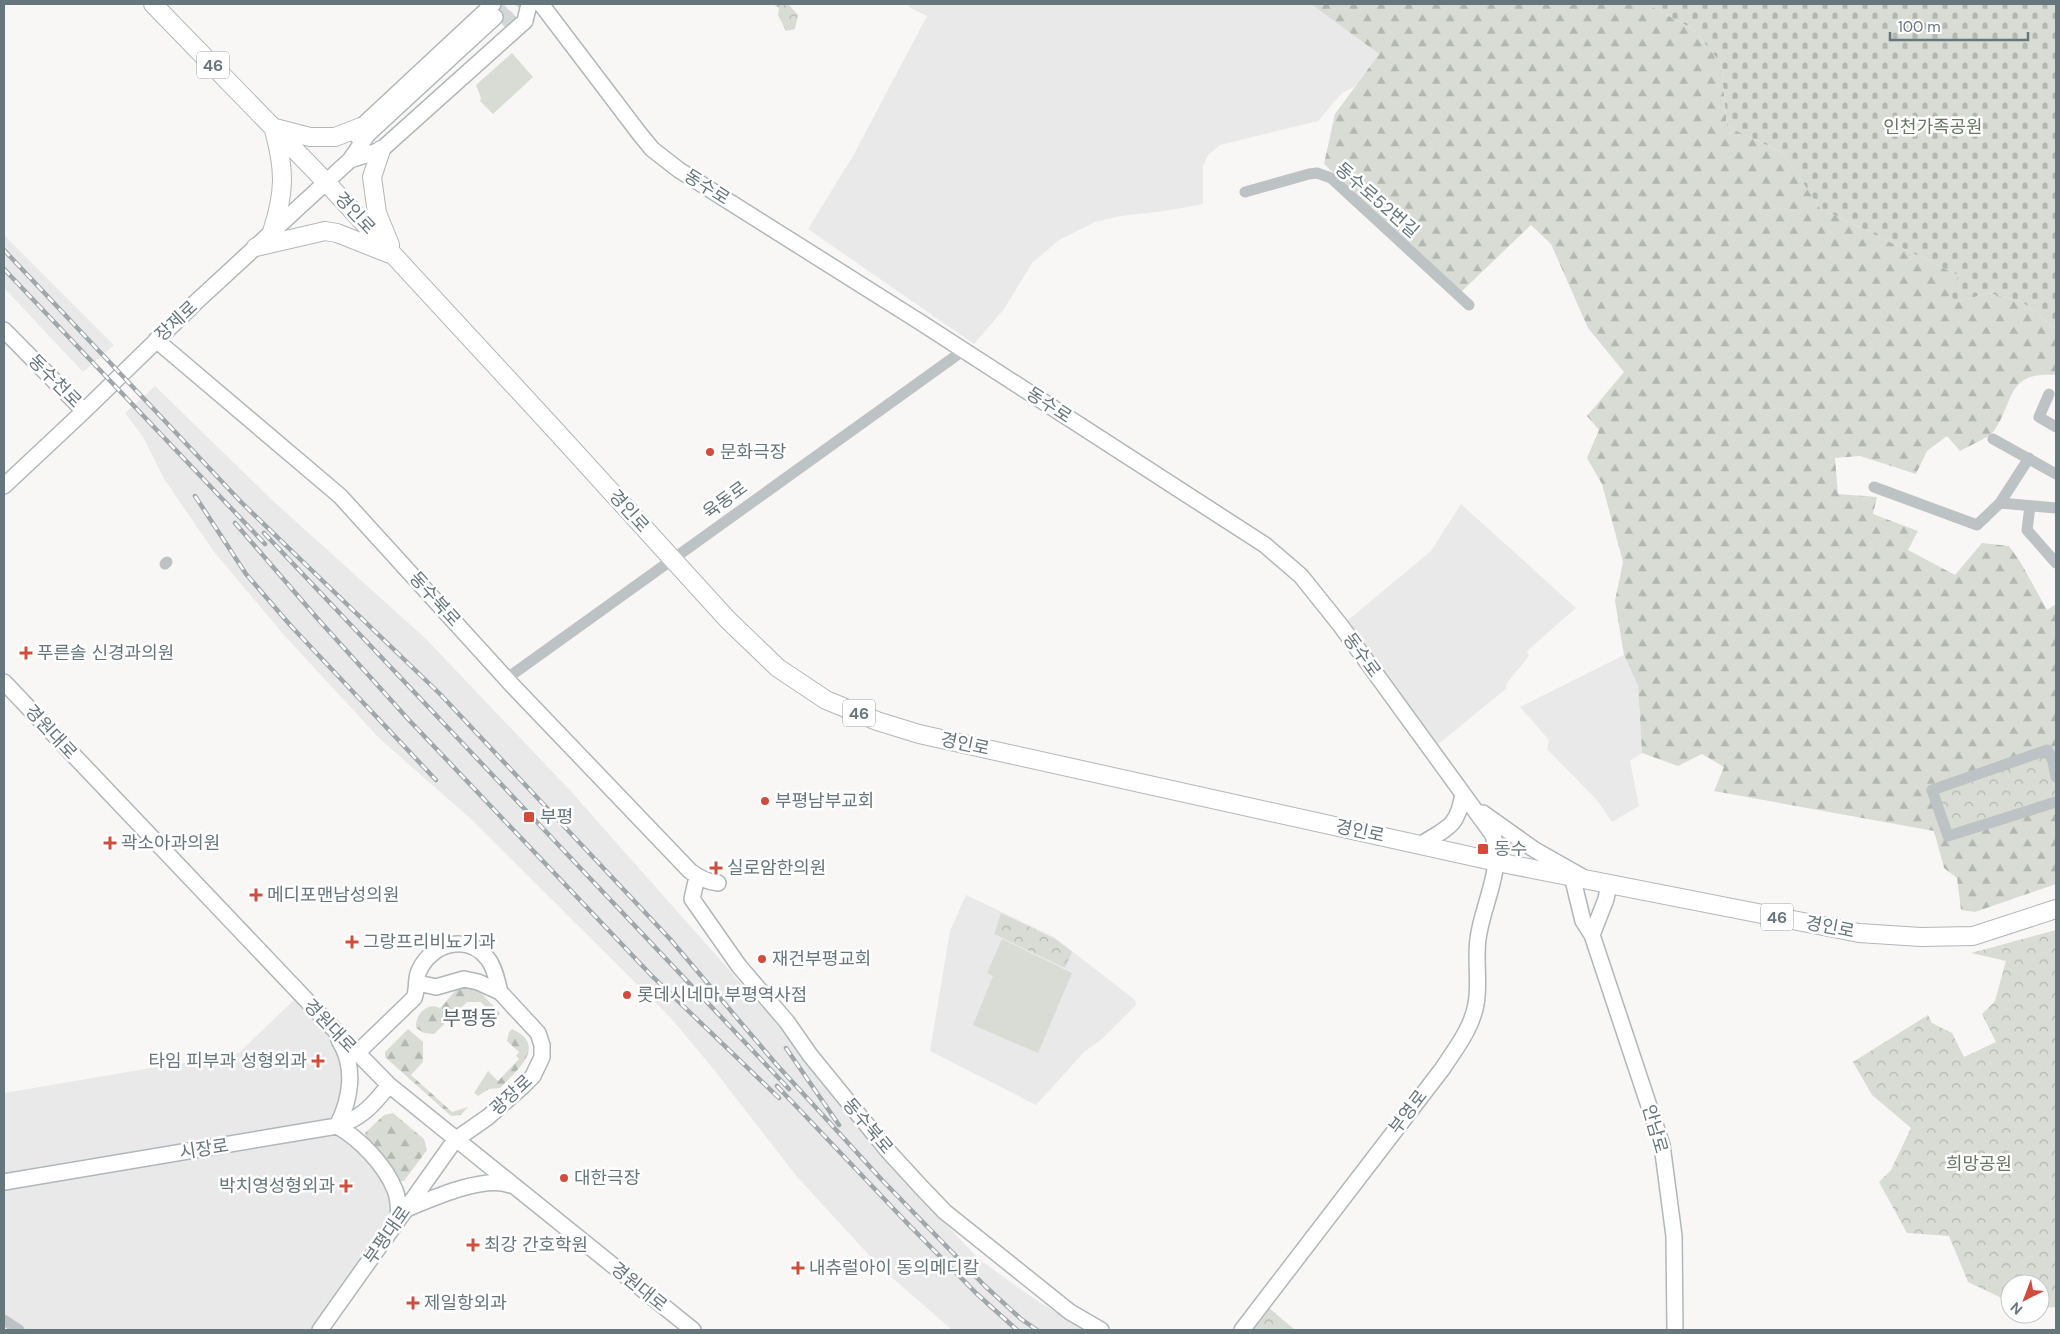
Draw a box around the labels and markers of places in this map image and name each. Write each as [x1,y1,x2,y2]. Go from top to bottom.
place label: 문화극장 [720,440,786,464]
marker: 문화극장 [704,446,716,458]
place label: 푸른솔 신경과의원 [37,641,174,665]
marker: 푸른솔 신경과의원 [19,646,33,660]
place label: 부평남부교회 [775,789,874,813]
marker: 부평남부교회 [759,795,771,807]
place label: 부평 [540,805,573,829]
marker: 부평 [522,810,536,824]
place label: 곽소아과의원 [121,831,220,855]
marker: 곽소아과의원 [103,836,117,850]
place label: 동수 [1494,837,1527,861]
marker: 동수 [1476,842,1490,856]
place label: 실로암한의원 [727,856,826,880]
marker: 실로암한의원 [709,861,723,875]
place label: 메디포맨남성의원 [267,883,399,907]
marker: 메디포맨남성의원 [249,888,263,902]
place label: 그랑프리비뇨기과 [363,930,496,954]
marker: 그랑프리비뇨기과 [345,935,359,949]
place label: 재건부평교회 [772,947,871,971]
marker: 재건부평교회 [756,953,768,965]
place label: 롯데시네마 부평역사점 [637,983,807,1007]
marker: 롯데시네마 부평역사점 [621,989,633,1001]
place label: 타임 피부과 성형외과 [148,1049,307,1073]
marker: 타임 피부과 성형외과 [311,1054,325,1068]
place label: 대한극장 [574,1166,640,1190]
marker: 대한극장 [558,1172,570,1184]
place label: 박치영성형외과 [219,1174,335,1198]
marker: 박치영성형외과 [339,1179,353,1193]
place label: 최강 간호학원 [484,1233,588,1257]
marker: 최강 간호학원 [466,1238,480,1252]
place label: 내츄럴아이 동의메디칼 [809,1256,979,1280]
marker: 내츄럴아이 동의메디칼 [791,1261,805,1275]
place label: 제일항외과 [424,1291,507,1315]
marker: 제일항외과 [406,1296,420,1310]

